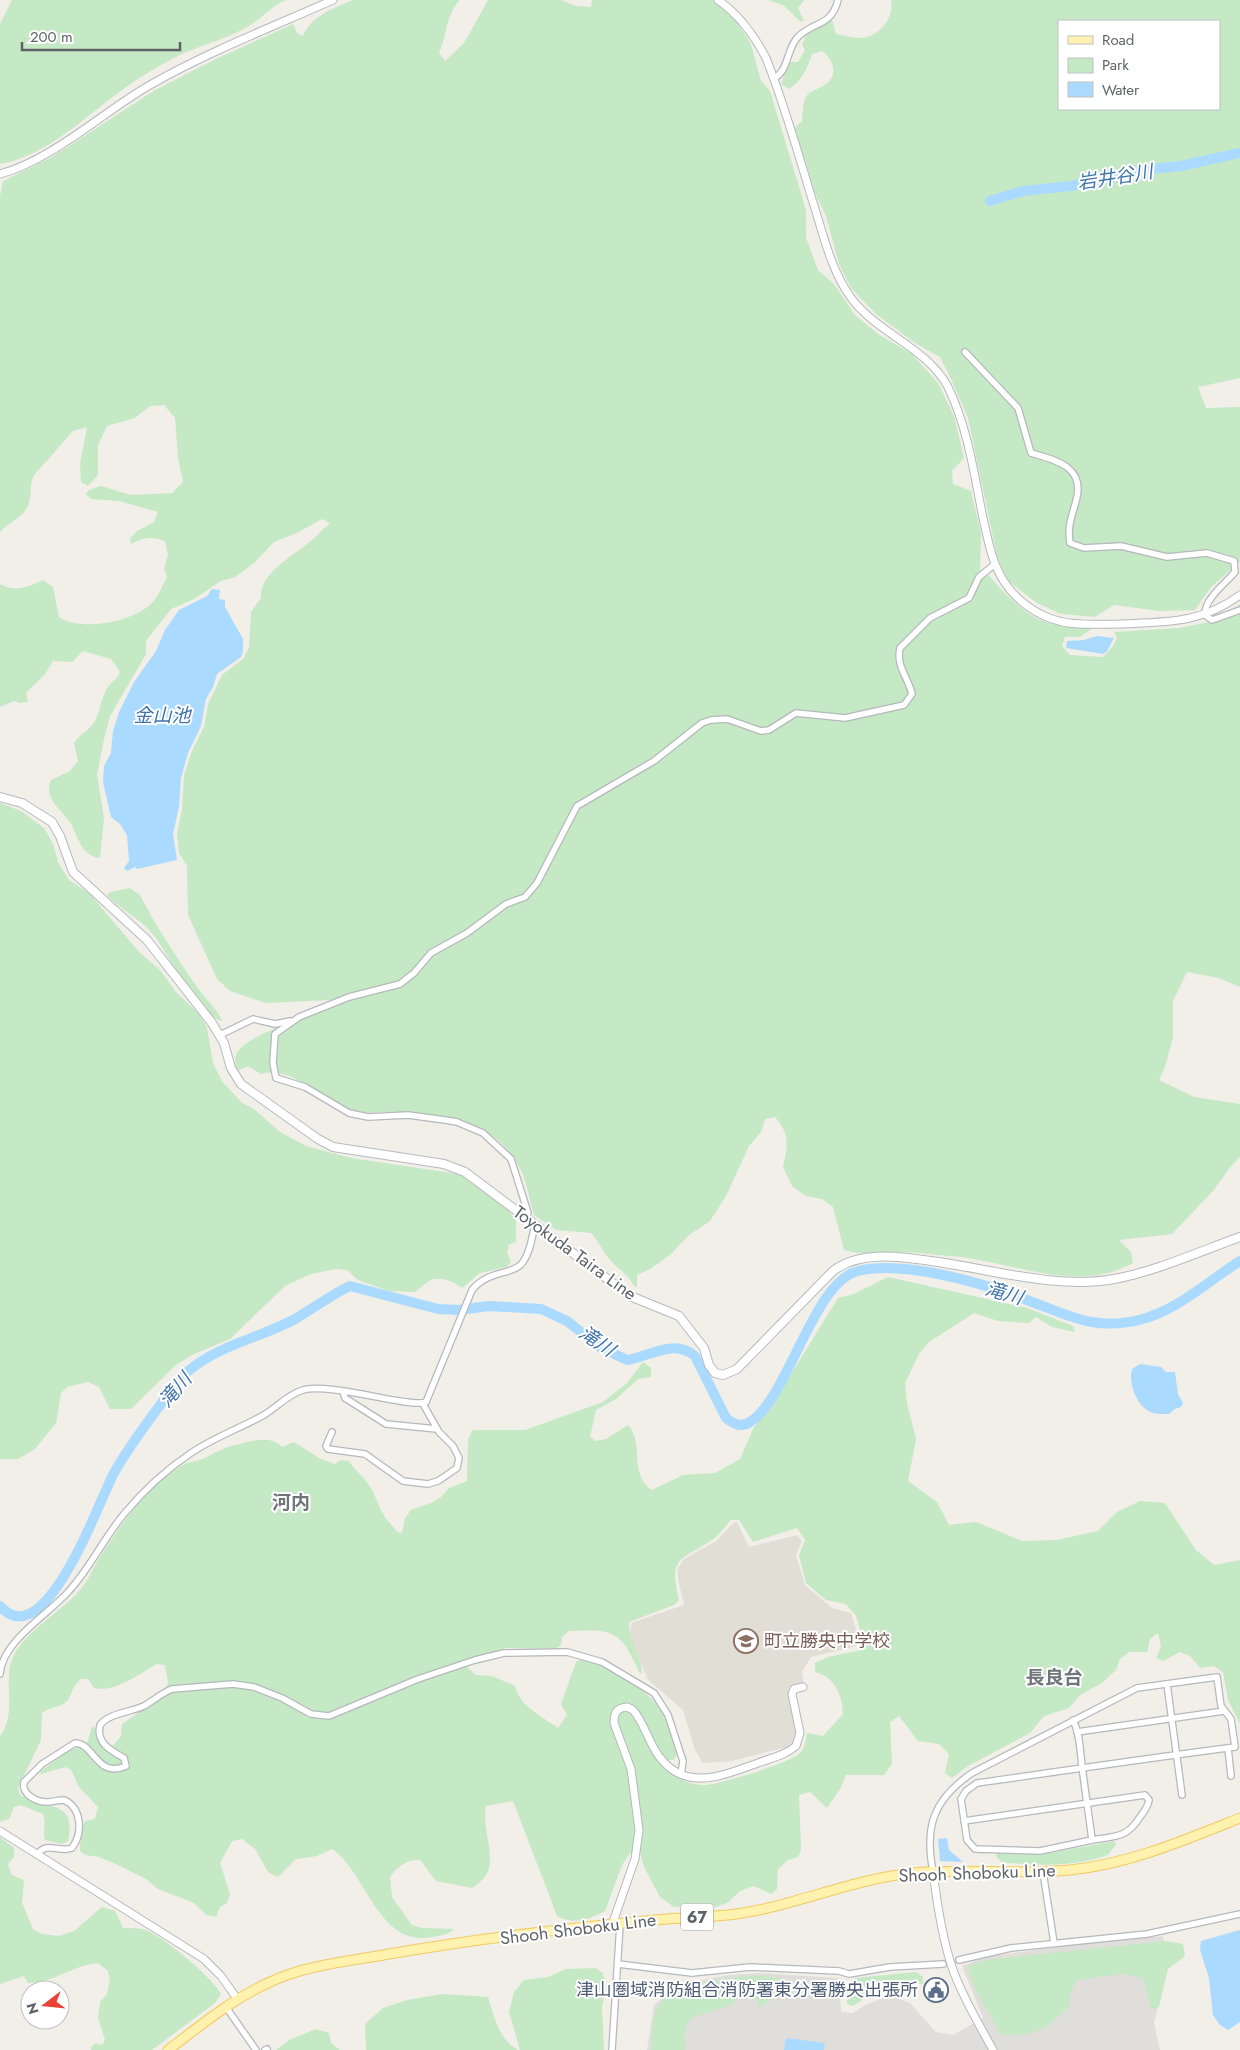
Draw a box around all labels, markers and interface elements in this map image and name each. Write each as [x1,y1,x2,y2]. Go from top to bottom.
scale bar [22,20,180,52]
legend [1058,20,1220,110]
text: 200 m [30,26,73,48]
text: Road [1102,29,1134,51]
text: Park [1102,54,1129,76]
text: Water [1102,79,1140,101]
water label: 岩井谷川 [1075,157,1157,196]
water label: 金山池 [133,702,192,729]
street label: Toyokuda Taira Line [508,1199,642,1307]
water label: 滝川 [982,1275,1028,1312]
water label: 滝川 [574,1319,622,1364]
water label: 滝川 [152,1365,199,1413]
district label: 河内 [272,1489,310,1516]
school or university icon: 町立勝央中学校 [733,1628,759,1654]
place label: 町立勝央中学校 [764,1628,890,1654]
district label: 長良台 [1025,1664,1083,1691]
street label: Shooh Shoboku Line [898,1857,1056,1889]
road number: 67 [681,1904,713,1930]
street label: Shooh Shoboku Line [498,1907,658,1951]
place label: 津山圏域消防組合消防署東分署勝央出張所 [576,1977,918,2003]
public building icon: 津山圏域消防組合消防署東分署勝央出張所 [923,1977,949,2003]
north arrow [20,1980,70,2030]
text: N [21,2000,44,2017]

